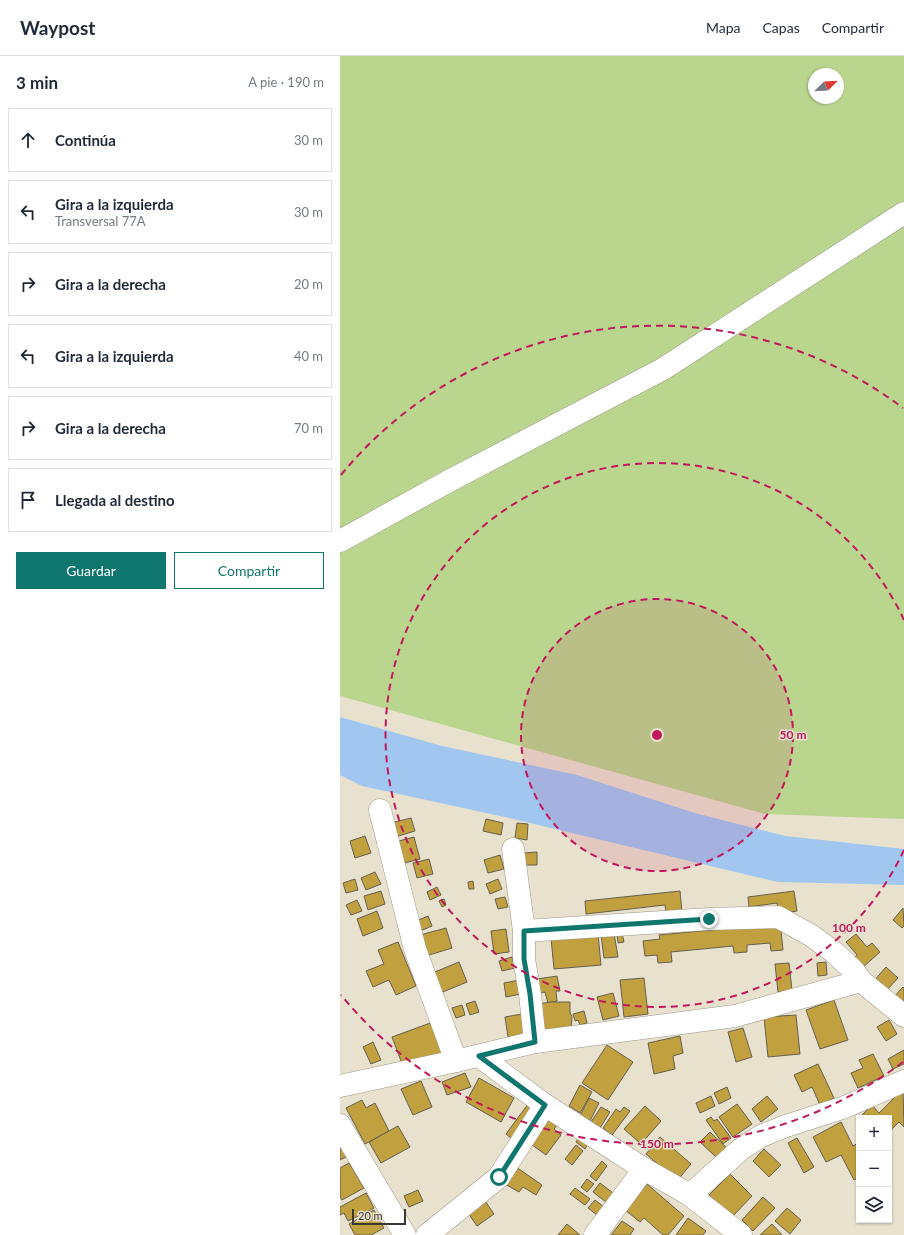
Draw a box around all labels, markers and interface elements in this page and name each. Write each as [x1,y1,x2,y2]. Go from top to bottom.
text: Waypost [20,16,95,39]
text: Mapa [706,19,741,36]
text: Capas [763,19,800,36]
text: Compartir [822,19,884,36]
north arrow [808,68,844,104]
text: 3 min [16,72,58,93]
text: A pie · 190 m [248,74,324,90]
icon: ahead [17,129,39,151]
text: Continúa [55,131,116,149]
text: 30 m [294,132,323,148]
text: Gira a la izquierda [55,195,174,213]
icon: left [17,201,39,223]
text: 30 m [294,204,323,220]
text: Transversal 77A [55,213,146,229]
icon: right [17,273,39,295]
text: Gira a la derecha [55,275,166,293]
text: 20 m [294,276,323,292]
icon: left [17,345,39,367]
text: Gira a la izquierda [55,347,174,365]
text: 40 m [294,348,323,364]
icon: right [17,417,39,439]
text: Gira a la derecha [55,419,166,437]
text: 70 m [294,420,323,436]
icon: arrive [17,489,39,511]
text: Llegada al destino [55,491,175,509]
button: Guardar [16,552,166,589]
button: Compartir [174,552,324,589]
text: 50 m [780,727,806,742]
centre of rings [650,728,664,742]
route end [700,910,718,928]
text: 100 m [832,920,866,935]
map controls [856,1115,892,1223]
button: + [856,1115,892,1151]
text: 150 m [640,1136,674,1151]
button: − [856,1151,892,1187]
route start [490,1168,508,1186]
button: layers [856,1187,892,1223]
scale bar [352,1207,406,1226]
text: 20 m [358,1209,383,1222]

